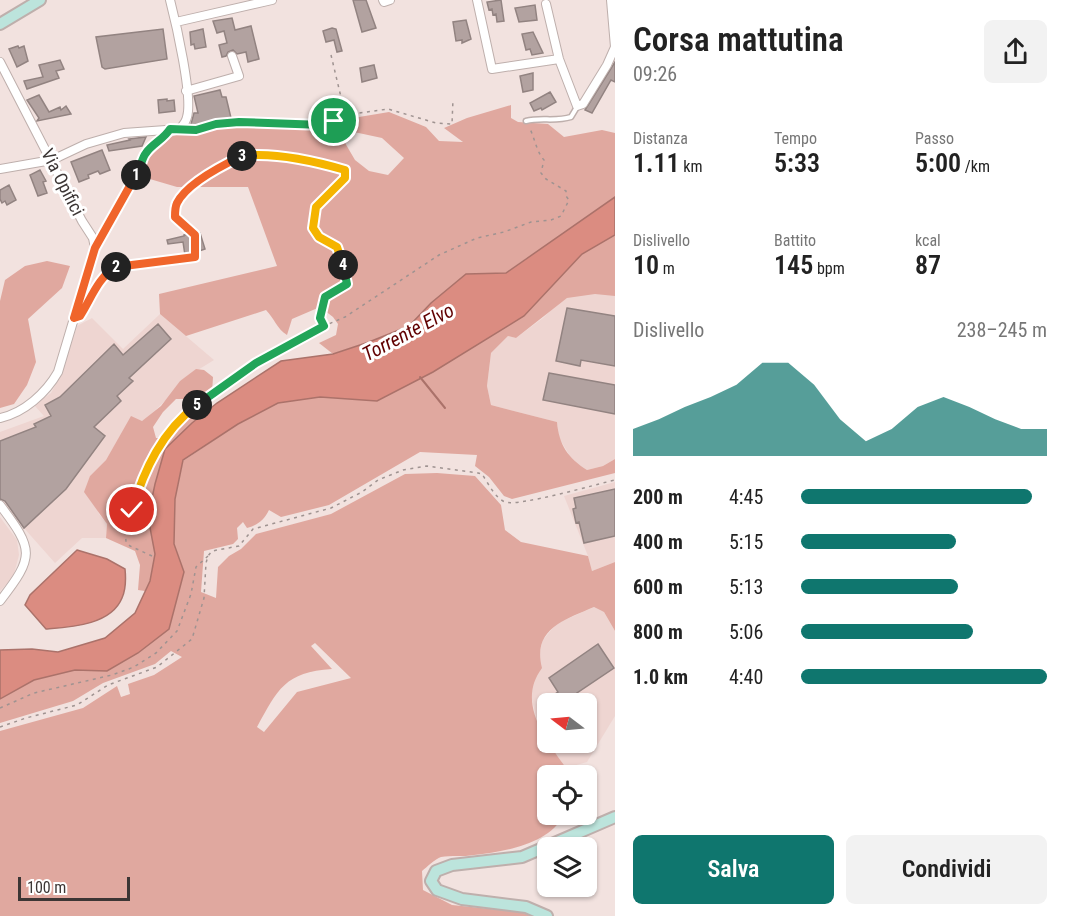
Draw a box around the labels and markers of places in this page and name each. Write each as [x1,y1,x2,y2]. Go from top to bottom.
pin [308,95,359,146]
pin: 3 [227,141,257,171]
pin: 1 [121,160,151,190]
pin: 4 [328,250,358,280]
pin: 2 [101,252,131,282]
pin: 5 [182,390,212,420]
pin [106,484,157,535]

